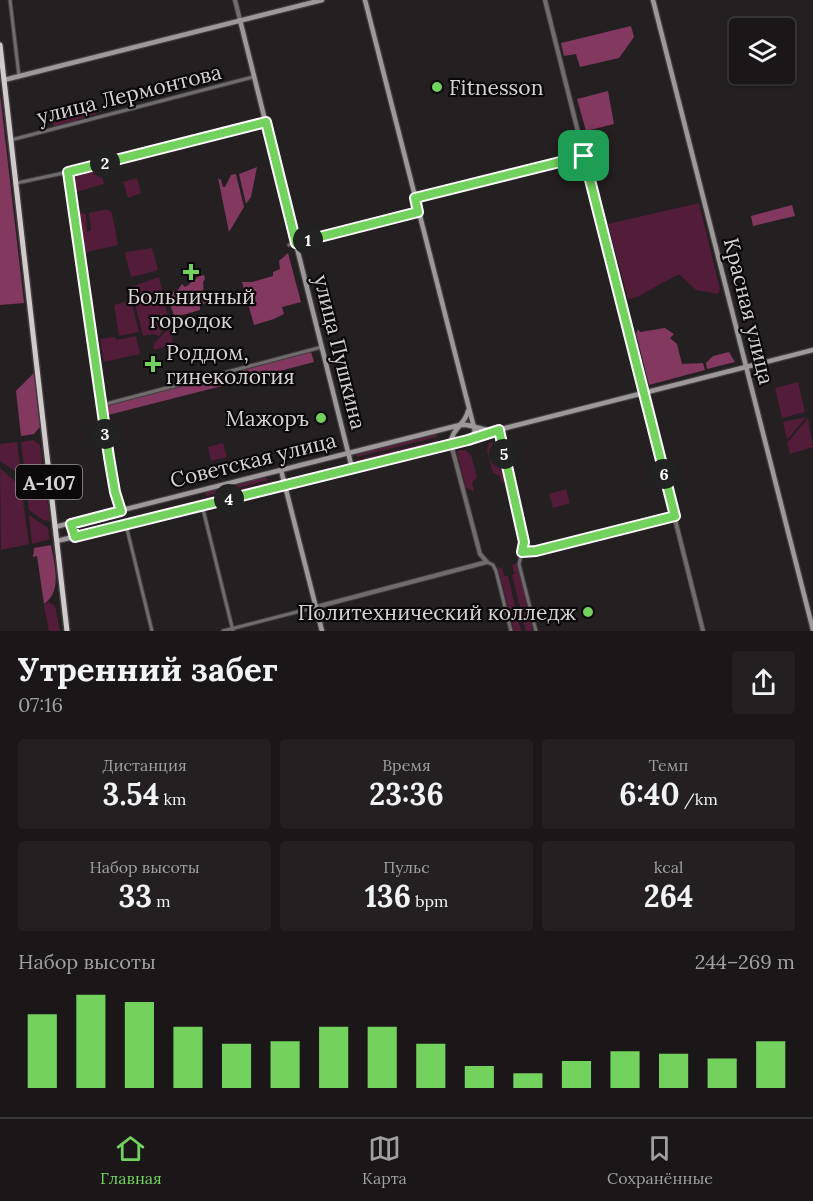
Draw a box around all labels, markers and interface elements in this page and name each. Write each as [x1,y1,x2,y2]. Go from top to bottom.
map controls [729,18,795,84]
button: layers [729,18,795,84]
street label: улица Лермонтова [34,58,224,130]
place label: Fitnesson [449,74,544,101]
marker: Fitnesson [430,80,444,94]
pin [558,130,609,181]
icon: arrive [567,139,600,172]
pin: 2 [90,148,120,178]
text: 2 [101,153,109,173]
pin: 1 [293,225,323,255]
text: 1 [305,230,311,250]
street label: Красная улица [718,235,780,387]
marker: Больничный городок [182,263,200,281]
street label: улица Пушкина [308,272,372,432]
place label: Больничный городок [127,283,255,334]
place label: Роддом, гинекология [166,339,295,390]
marker: Роддом, гинекология [144,355,162,373]
place label: Мажоръ [226,405,309,432]
marker: Мажоръ [314,411,328,425]
pin: 3 [90,419,120,449]
text: 3 [101,424,109,444]
street label: Советская улица [167,426,339,494]
pin: 5 [489,439,519,469]
text: 5 [500,444,508,464]
pin: 6 [649,459,679,489]
text: 6 [659,464,669,484]
road number: А-107 [16,465,82,499]
pin: 4 [214,484,244,514]
text: 4 [225,489,233,509]
place label: Политехнический колледж [298,599,577,626]
marker: Политехнический колледж [581,605,595,619]
text: Утренний забег [18,648,278,690]
button: share [732,651,795,714]
text: 07:16 [18,692,63,717]
text: Дистанция [102,755,187,775]
text: Время [382,755,431,775]
text: Темп [649,755,688,775]
text: 3.54 [103,775,159,813]
text: 23:36 [369,775,444,813]
text: 6:40 [619,775,680,813]
text: km [159,789,186,809]
text: /km [680,789,718,809]
text: Набор высоты [89,857,200,877]
text: Пульс [383,857,430,877]
text: kcal [654,857,683,877]
text: 33 [118,877,152,915]
text: 136 [365,877,411,915]
text: 264 [644,877,693,915]
text: m [152,891,171,911]
text: bpm [411,891,448,911]
text: Набор высоты [18,949,156,974]
text: 244–269 m [695,949,795,974]
tab: Главная [100,1132,162,1188]
tab: Карта [362,1132,407,1188]
tab: Сохранённые [607,1132,713,1188]

